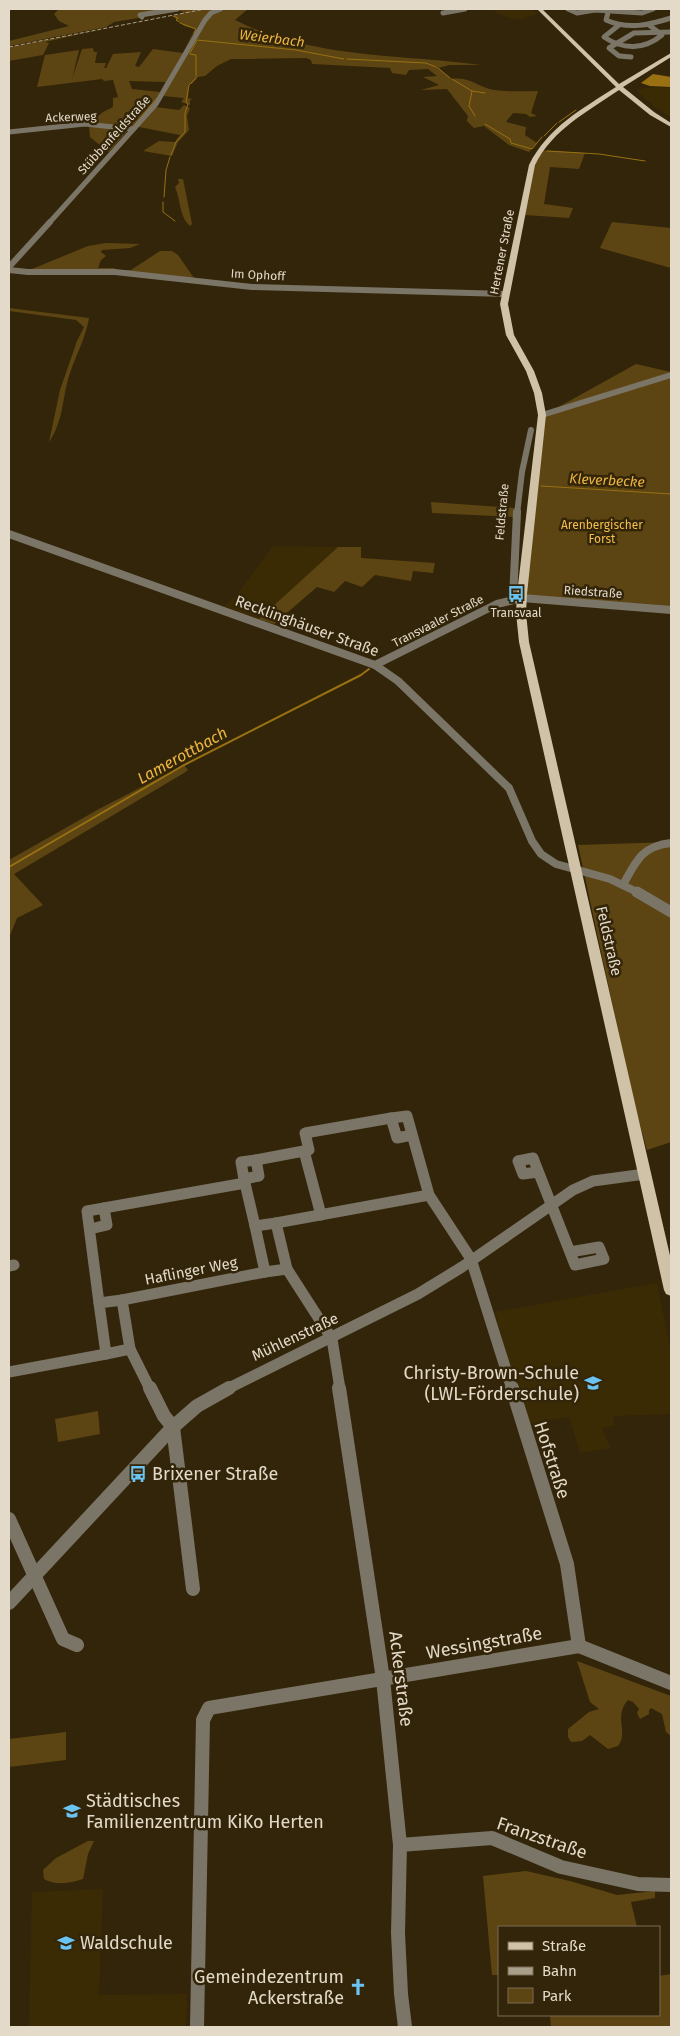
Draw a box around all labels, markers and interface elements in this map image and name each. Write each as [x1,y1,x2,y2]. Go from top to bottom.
water label: Weierbach [238,26,306,51]
street label: Stübbenfeldstraße [75,93,153,177]
street label: Ackerweg [45,109,98,125]
street label: Hertener Straße [487,208,517,296]
street label: Im Ophoff [230,267,287,283]
water label: Kleverbecke [569,470,645,491]
street label: Feldstraße [493,483,511,541]
park label: Arenbergischer Forst [561,518,643,546]
street label: Riedstraße [563,583,623,601]
bus stop icon: Transvaal [506,584,526,604]
street label: Recklinghäuser Straße [233,592,381,660]
street label: Transvaaler Straße [390,592,486,650]
place label: Transvaal [490,606,542,620]
water label: Lamerottbach [134,723,231,788]
street label: Feldstraße [592,904,626,978]
street label: Haflinger Weg [143,1253,239,1289]
street label: Mühlenstraße [249,1309,341,1365]
place label: Christy-Brown-Schule (LWL-Förderschule) [404,1362,579,1405]
school or university icon: Christy-Brown-Schule (LWL-Förderschule) [583,1373,603,1393]
street label: Hofstraße [529,1418,575,1502]
place label: Brixener Straße [152,1463,278,1485]
bus stop icon: Brixener Straße [128,1464,148,1484]
street label: Wessingstraße [424,1622,544,1664]
street label: Ackerstraße [384,1630,418,1728]
place label: Städtisches Familienzentrum KiKo Herten [86,1790,324,1833]
school or university icon: Städtisches Familienzentrum KiKo Herten [62,1801,82,1821]
street label: Franzstraße [494,1812,590,1864]
legend [498,1926,660,2016]
place label: Waldschule [80,1932,173,1954]
school or university icon: Waldschule [56,1933,76,1953]
text: Straße [542,1937,586,1955]
text: Bahn [542,1962,577,1980]
place label: Gemeindezentrum Ackerstraße [194,1966,344,2009]
church icon: Gemeindezentrum Ackerstraße [348,1977,368,1997]
text: Park [542,1987,572,2005]

